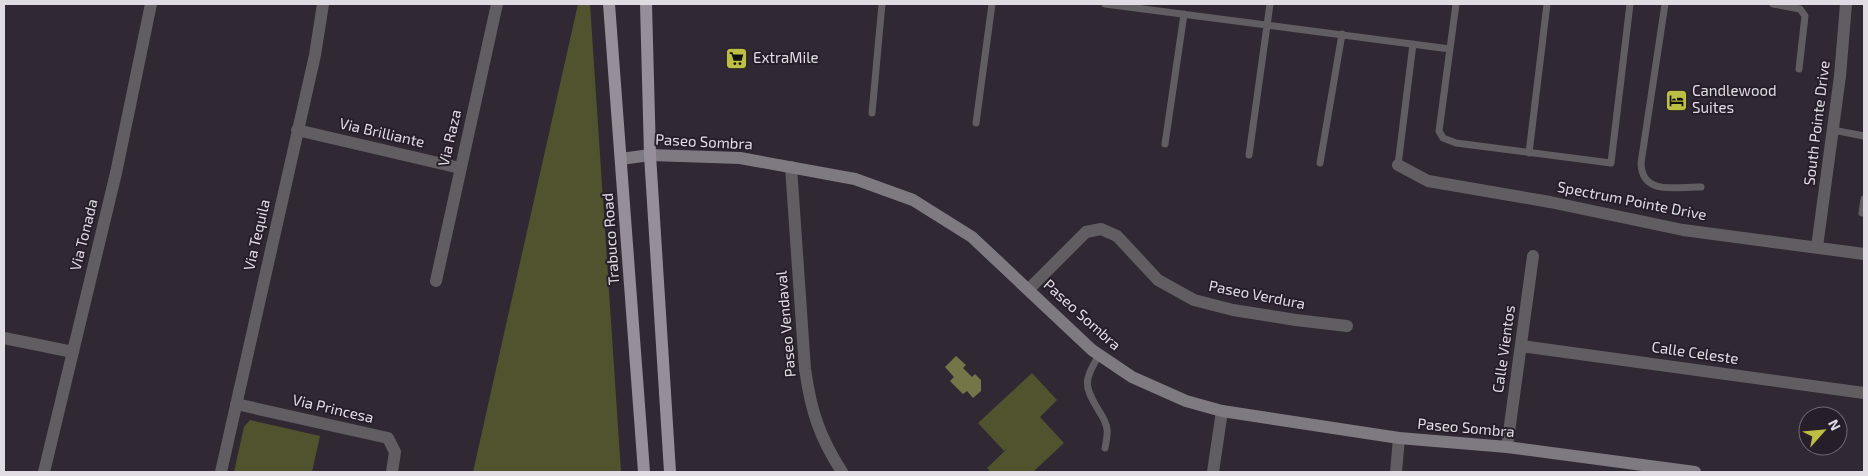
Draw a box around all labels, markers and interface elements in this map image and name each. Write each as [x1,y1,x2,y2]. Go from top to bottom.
supermarket icon: ExtraMile [725,46,749,70]
place label: ExtraMile [753,48,819,66]
street label: South Pointe Drive [1799,59,1833,186]
place label: Candlewood Suites [1692,81,1777,116]
hotel icon: Candlewood Suites [1664,88,1688,112]
street label: Via Raza [434,108,464,168]
street label: Via Brilliante [338,113,427,151]
street label: Paseo Sombra [655,129,753,153]
street label: Spectrum Pointe Drive [1556,177,1708,223]
street label: Trabuco Road [598,192,622,286]
street label: Via Tonada [65,197,101,273]
street label: Via Tequila [239,197,273,272]
street label: Paseo Vendaval [771,269,799,378]
street label: Paseo Sombra [1040,275,1125,354]
street label: Paseo Verdura [1207,276,1307,312]
street label: Calle Vientos [1488,304,1518,394]
street label: Calle Celeste [1651,337,1740,367]
street label: Via Princesa [291,390,376,426]
north arrow [1798,406,1848,456]
street label: Paseo Sombra [1417,414,1515,440]
text: N [1825,417,1845,433]

